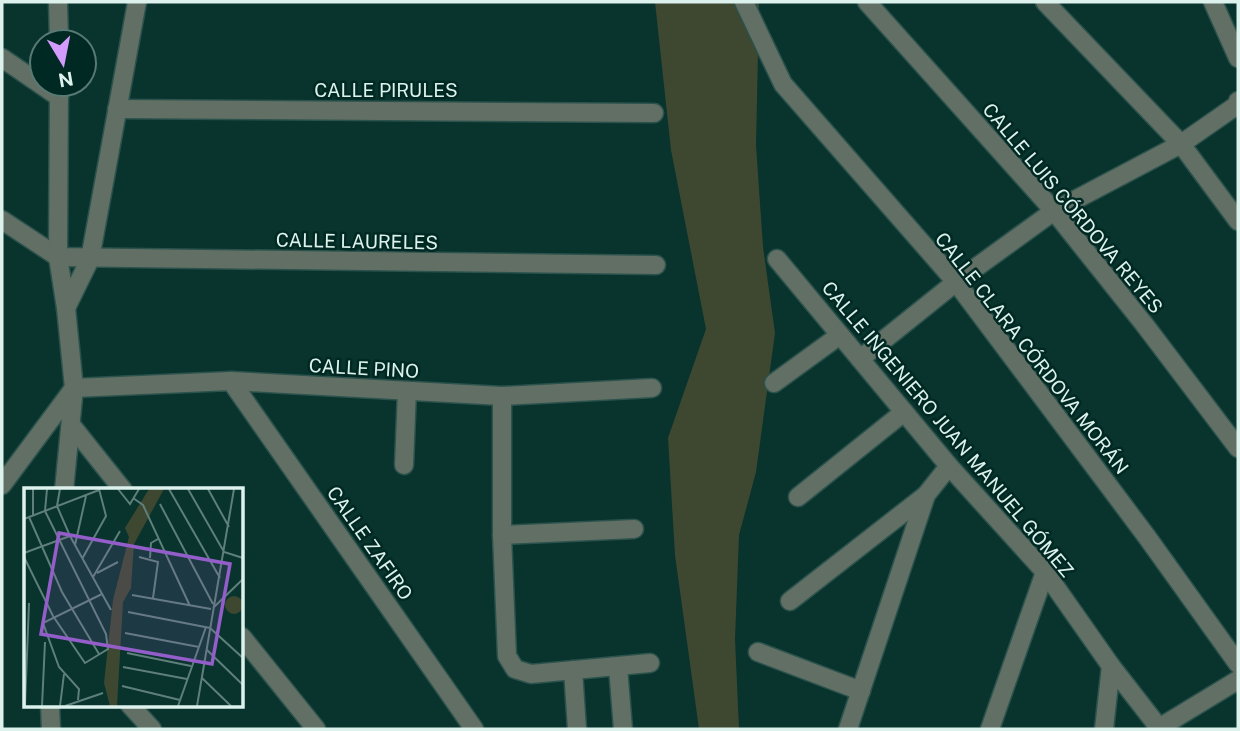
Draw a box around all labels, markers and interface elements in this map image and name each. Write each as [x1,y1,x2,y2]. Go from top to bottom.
north arrow [28,28,98,98]
text: N [57,68,75,92]
street label: CALLE PIRULES [314,79,458,101]
street label: CALLE LUIS CÓRDOVA REYES [979,98,1167,318]
street label: CALLE CLARA CÓRDOVA MORÁN [931,228,1133,478]
street label: CALLE LAURELES [276,229,438,253]
street label: CALLE INGENIERO JUAN MANUEL GÓMEZ [818,277,1078,581]
street label: CALLE PINO [308,354,420,382]
street label: CALLE ZAFIRO [323,482,417,604]
inset map [24,488,243,706]

